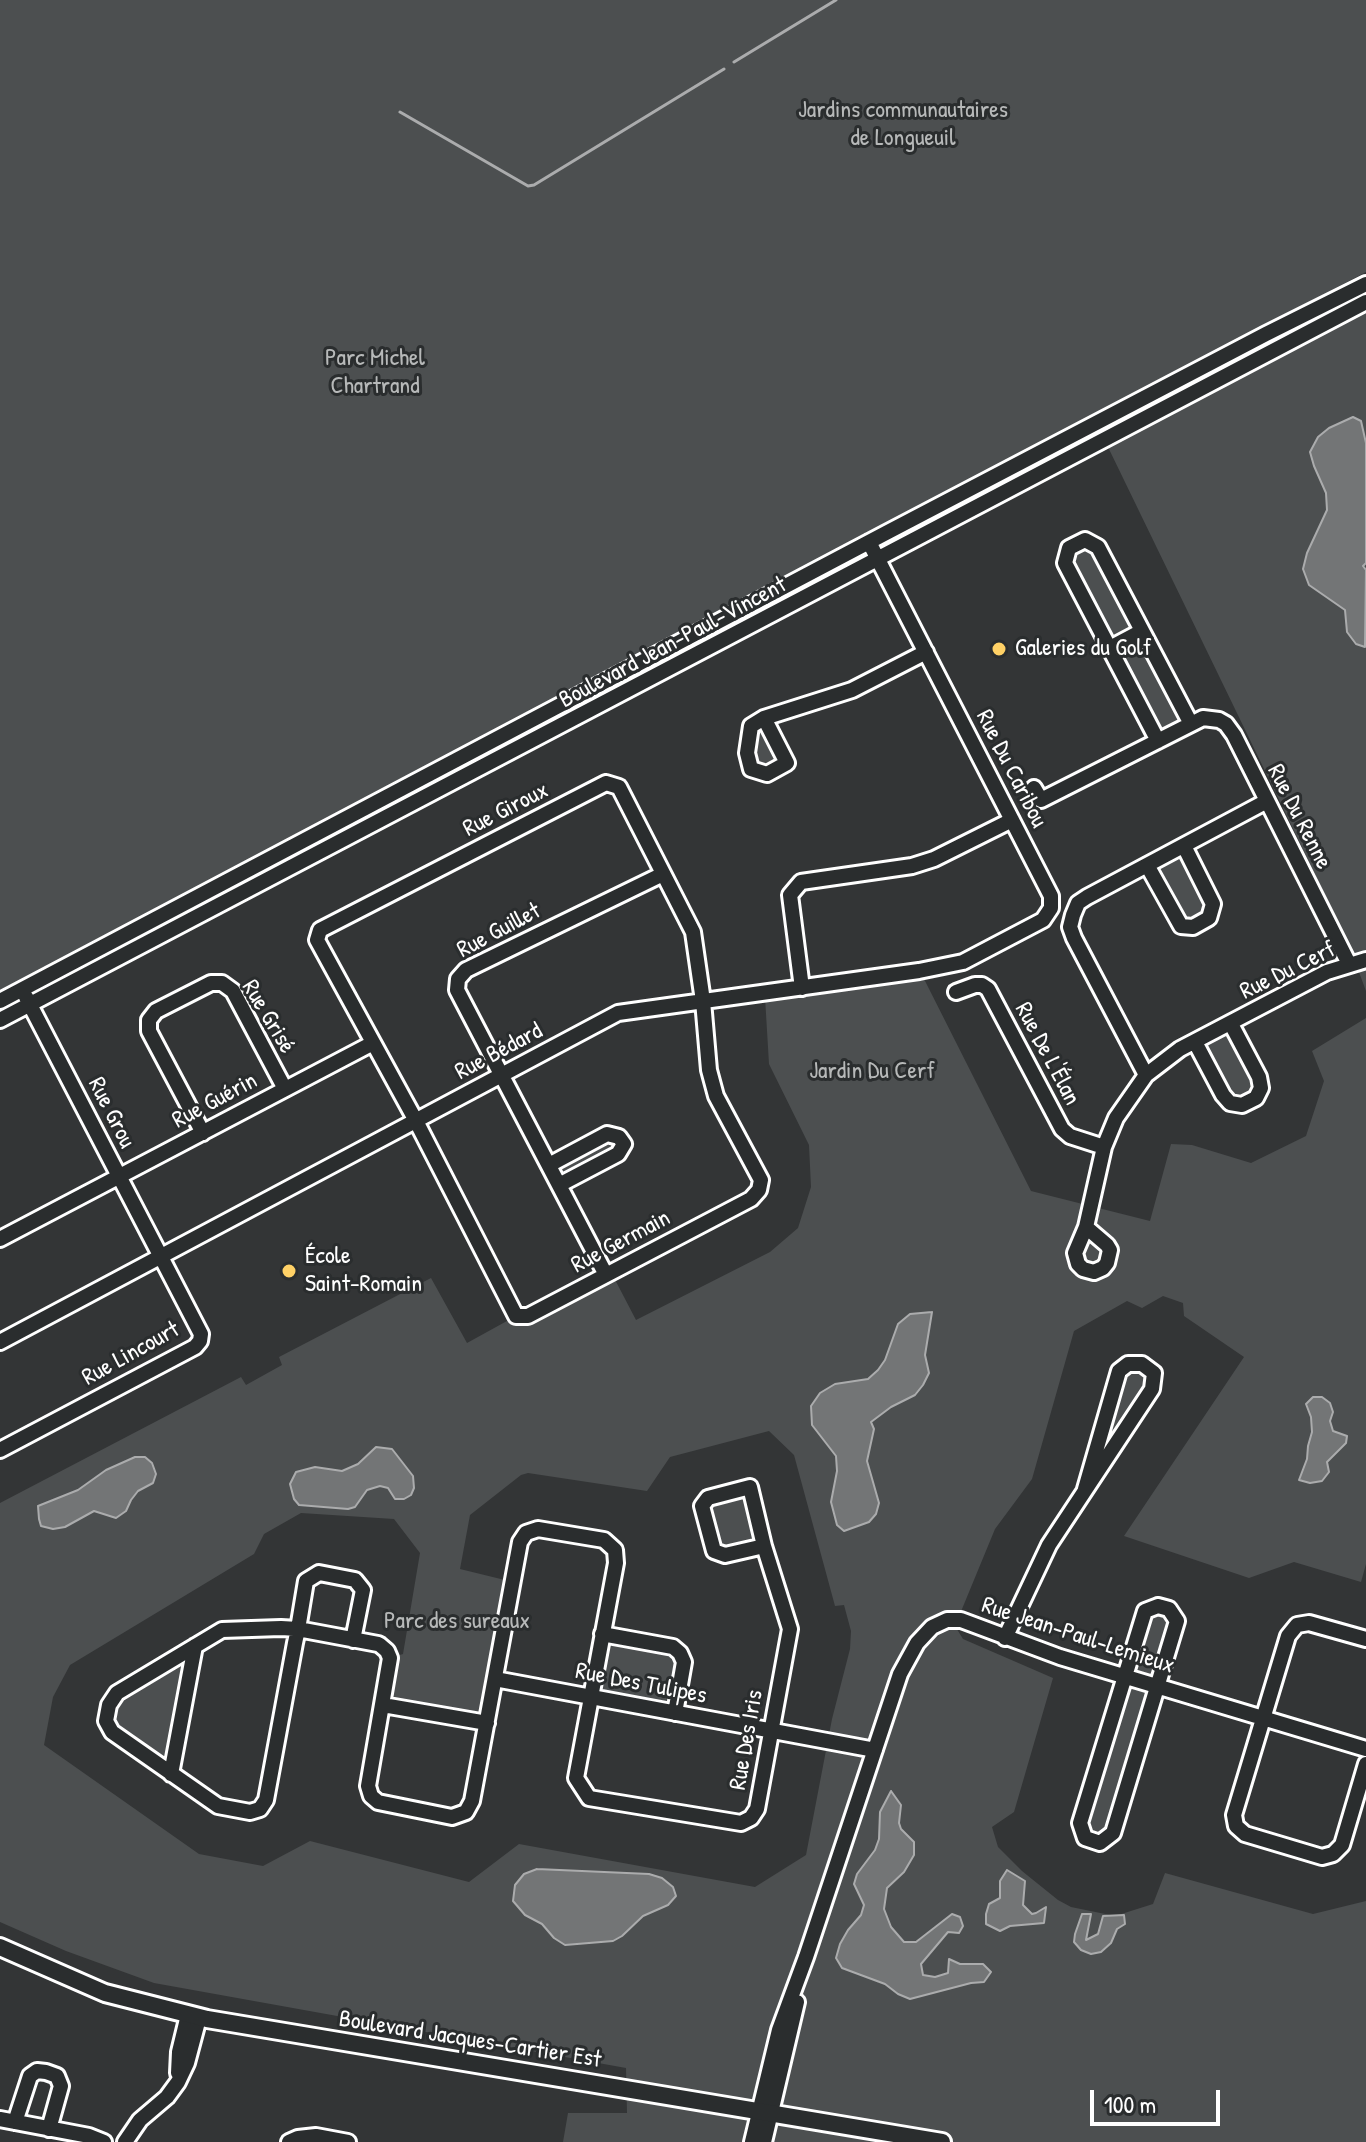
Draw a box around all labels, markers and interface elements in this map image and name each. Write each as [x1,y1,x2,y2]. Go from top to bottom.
park label: Jardins communautaires de Longueuil [798,97,1008,153]
park label: Parc Michel Chartrand [325,345,425,401]
street label: Boulevard Jean-Paul-Vincent [554,571,792,715]
place label: Galeries du Golf [1015,635,1151,663]
marker: Galeries du Golf [990,640,1008,658]
street label: Rue Du Caribou [969,705,1053,833]
street label: Rue Du Renne [1260,760,1338,874]
street label: Rue Giroux [459,776,553,844]
street label: Rue Guillet [452,897,546,965]
street label: Rue Du Cerf [1236,936,1340,1006]
street label: Rue Grisé [235,975,301,1059]
street label: Rue De L'Élan [1008,998,1086,1110]
street label: Rue Bédard [450,1017,548,1087]
park label: Jardin Du Cerf [809,1058,935,1086]
street label: Rue Guérin [168,1067,262,1135]
street label: Rue Grou [81,1073,141,1153]
street label: Rue Germain [567,1204,675,1280]
place label: École Saint-Romain [305,1243,422,1299]
marker: École Saint-Romain [280,1262,298,1280]
street label: Rue Lincourt [77,1316,185,1392]
street label: Rue Jean-Paul-Lemieux [978,1591,1178,1681]
park label: Parc des sureaux [384,1608,530,1636]
street label: Rue Des Tulipes [573,1657,709,1711]
street label: Rue Des Iris [724,1688,770,1792]
street label: Boulevard Jacques-Cartier Est [337,2005,603,2075]
scale bar [1094,2074,1224,2124]
text: 100 m [1104,2088,1156,2120]

